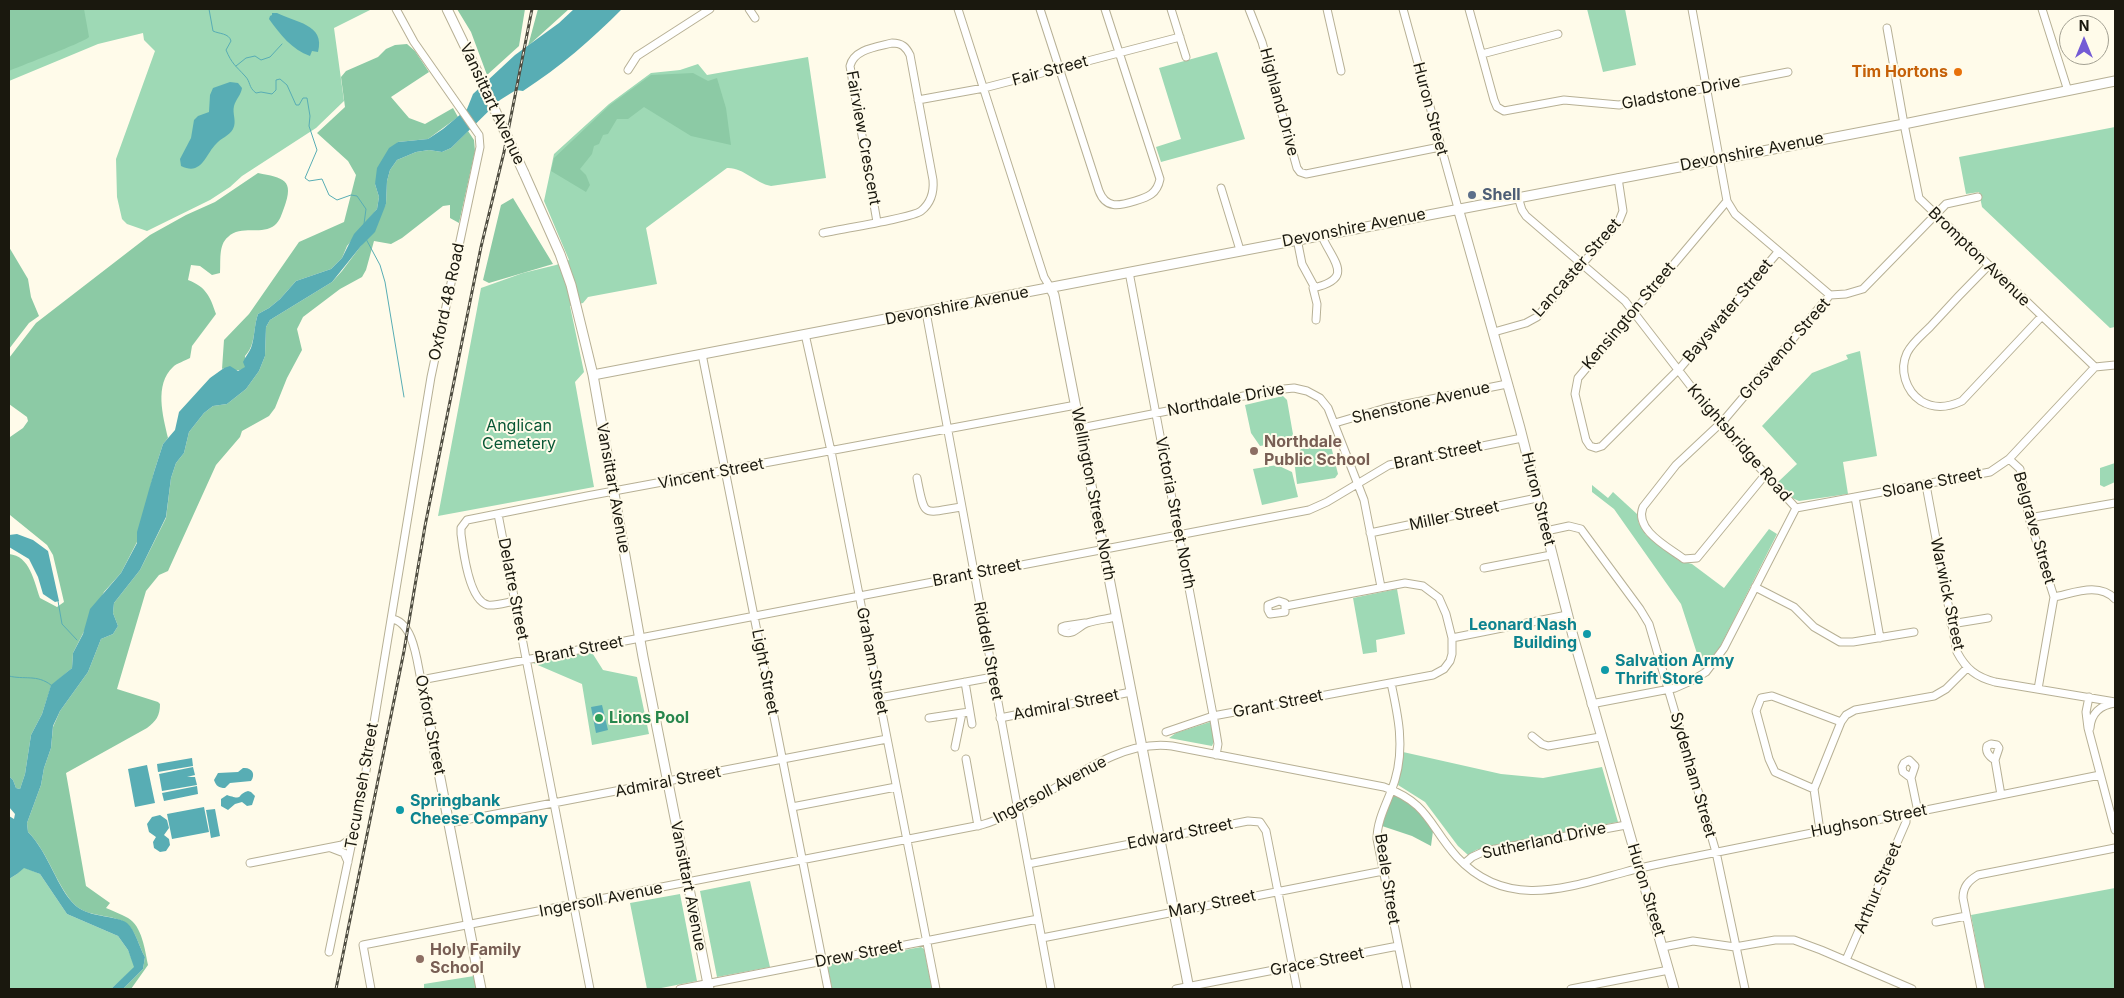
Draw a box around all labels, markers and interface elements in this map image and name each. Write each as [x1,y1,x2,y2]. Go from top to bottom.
north arrow [2059,15,2109,65]
text: N [2079,17,2089,34]
street label: Vansittart Avenue [455,40,529,168]
street label: Highland Drive [1255,46,1303,158]
street label: Fair Street [1010,52,1090,90]
street label: Huron Street [1408,60,1452,158]
place label: Tim Hortons [1852,62,1948,82]
marker: Tim Hortons [1952,66,1964,78]
street label: Fairview Crescent [842,69,884,207]
street label: Gladstone Drive [1620,72,1742,114]
street label: Devonshire Avenue [1679,129,1825,175]
place label: Shell [1482,185,1521,205]
marker: Shell [1466,189,1478,201]
street label: Brompton Avenue [1924,203,2034,311]
street label: Devonshire Avenue [1281,205,1427,251]
street label: Lancaster Street [1529,215,1625,321]
street label: Oxford 48 Road [425,241,469,363]
street label: Bayswater Street [1679,255,1777,367]
street label: Kensington Street [1578,258,1680,374]
street label: Devonshire Avenue [884,283,1030,329]
street label: Grosvenor Street [1736,294,1834,404]
street label: Shenstone Avenue [1350,378,1492,428]
street label: Northdale Drive [1166,379,1286,421]
street label: Knightsbridge Road [1683,381,1795,505]
street label: Wellington Street North [1067,406,1119,582]
park label: Anglican Cemetery [482,416,556,454]
street label: Vansittart Avenue [592,421,634,555]
place label: Northdale Public School [1264,432,1370,470]
street label: Victoria Street North [1151,435,1199,591]
street label: Brant Street [1392,436,1484,474]
marker: Northdale Public School [1248,445,1260,457]
street label: Huron Street [1517,450,1559,548]
street label: Vincent Street [657,454,765,494]
street label: Sloane Street [1880,464,1984,502]
street label: Belgrave Street [2009,470,2059,586]
street label: Miller Street [1407,497,1501,535]
street label: Delatre Street [494,536,532,642]
street label: Warwick Street [1926,536,1968,652]
street label: Brant Street [931,555,1023,591]
street label: Riddell Street [969,600,1007,702]
street label: Graham Street [852,606,892,716]
place label: Leonard Nash Building [1469,615,1577,653]
street label: Light Street [747,627,783,717]
marker: Leonard Nash Building [1581,628,1593,640]
street label: Brant Street [533,632,625,668]
place label: Salvation Army Thrift Store [1615,651,1734,689]
marker: Salvation Army Thrift Store [1599,664,1611,676]
street label: Oxford Street [411,673,449,777]
street label: Admiral Street [1012,685,1120,725]
street label: Grant Street [1231,686,1325,722]
place label: Lions Pool [609,708,689,728]
street label: Sydenham Street [1666,710,1720,840]
marker: Lions Pool [593,712,605,724]
street label: Tecumseh Street [341,721,383,851]
street label: Ingersoll Avenue [990,752,1110,828]
street label: Admiral Street [614,762,722,802]
place label: Springbank Cheese Company [410,791,548,829]
street label: Hughson Street [1809,800,1929,842]
marker: Springbank Cheese Company [394,804,406,816]
street label: Edward Street [1126,814,1234,854]
street label: Sutherland Drive [1480,818,1608,864]
street label: Vansittart Avenue [666,819,710,953]
street label: Beale Street [1370,832,1404,926]
street label: Arthur Street [1850,840,1906,936]
street label: Huron Street [1623,841,1669,939]
street label: Ingersoll Avenue [538,879,664,921]
street label: Mary Street [1167,886,1257,922]
street label: Drew Street [813,936,905,972]
place label: Holy Family School [430,940,521,978]
street label: Grace Street [1269,944,1365,980]
marker: Holy Family School [414,953,426,965]

